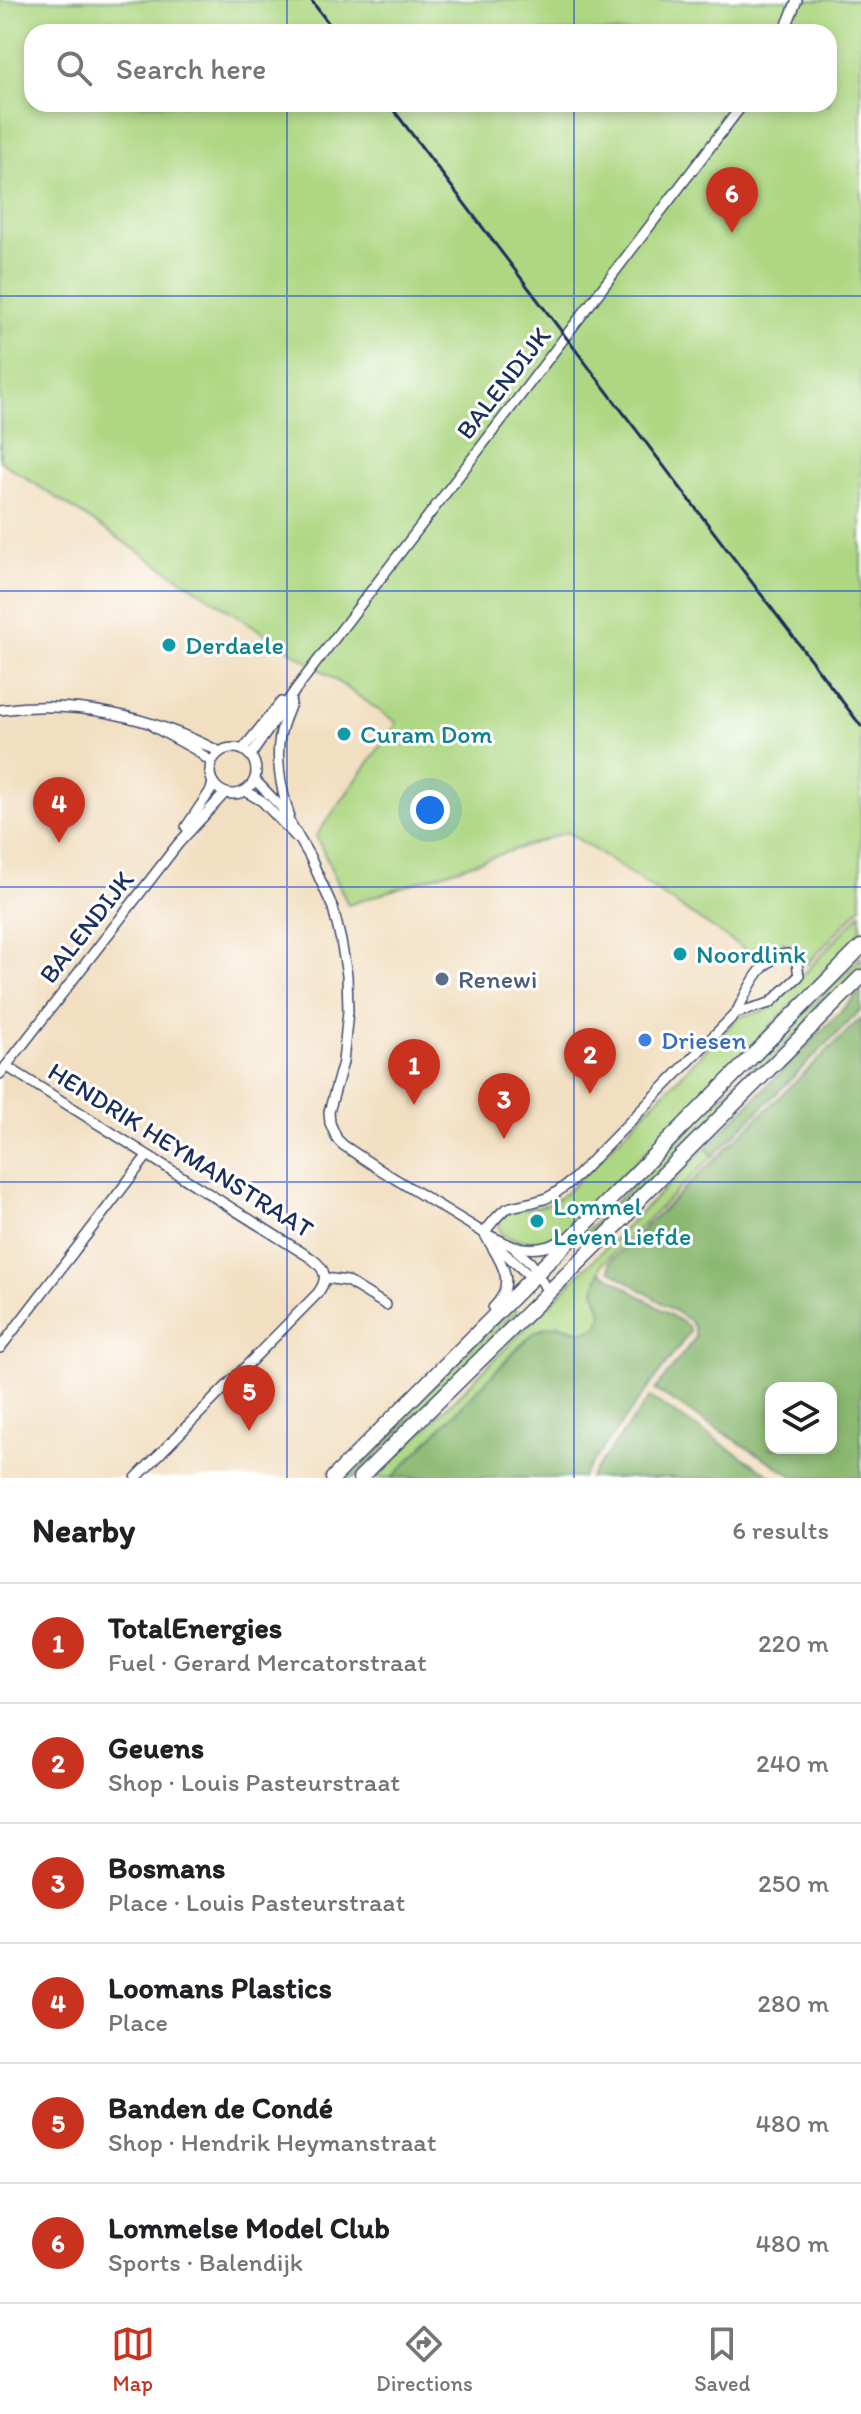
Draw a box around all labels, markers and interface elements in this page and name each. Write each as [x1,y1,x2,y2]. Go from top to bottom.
search box [24,24,837,112]
icon: search [52,46,96,90]
text: Search here [116,50,266,87]
pin: 6 [706,167,758,233]
street label: BALENDIJK [449,320,557,446]
place label: Derdaele [185,629,284,661]
marker: Derdaele [160,636,178,654]
place label: Curam Dom [360,718,492,750]
marker: Curam Dom [335,725,353,743]
pin: 4 [33,777,85,843]
your location [410,790,450,830]
street label: BALENDIJK [32,864,140,990]
place label: Noordlink [696,938,806,970]
marker: Noordlink [671,945,689,963]
place label: Renewi [458,963,537,995]
marker: Renewi [433,970,451,988]
place label: Driesen [661,1024,747,1056]
pin: 2 [564,1028,616,1094]
marker: Driesen [636,1031,654,1049]
pin: 1 [388,1039,440,1105]
street label: HENDRIK HEYMANSTRAAT [42,1055,320,1245]
pin: 3 [478,1073,530,1139]
place label: Lommel Leven Liefde [553,1190,691,1252]
marker: Lommel Leven Liefde [528,1212,546,1230]
pin: 5 [223,1365,275,1431]
map controls [765,1382,837,1454]
button: layers [765,1382,837,1454]
text: Nearby [32,1510,135,1551]
text: 6 results [732,1514,829,1546]
text: TotalEnergies [108,1609,282,1646]
text: 1 [52,1627,64,1659]
text: 220 m [758,1627,829,1659]
text: Fuel · Gerard Mercatorstraat [108,1646,427,1678]
text: Geuens [108,1729,204,1766]
text: 2 [51,1747,65,1779]
text: 240 m [756,1747,829,1779]
text: Shop · Louis Pasteurstraat [108,1766,400,1798]
text: Bosmans [108,1849,225,1886]
text: 3 [51,1867,65,1899]
text: 250 m [758,1867,829,1899]
text: Place · Louis Pasteurstraat [108,1886,405,1918]
text: Loomans Plastics [108,1969,332,2006]
text: 4 [50,1987,66,2019]
text: 280 m [757,1987,829,2019]
text: Place [108,2006,168,2038]
text: Banden de Condé [108,2089,333,2126]
text: 5 [51,2107,65,2139]
text: 480 m [755,2107,829,2139]
text: Shop · Hendrik Heymanstraat [108,2126,436,2158]
text: Lommelse Model Club [108,2209,390,2246]
text: 6 [51,2227,65,2259]
text: 480 m [755,2227,829,2259]
text: Sports · Balendijk [108,2246,303,2278]
tab: Map [111,2322,155,2397]
tab: Directions [376,2322,473,2397]
tab: Saved [694,2322,750,2397]

